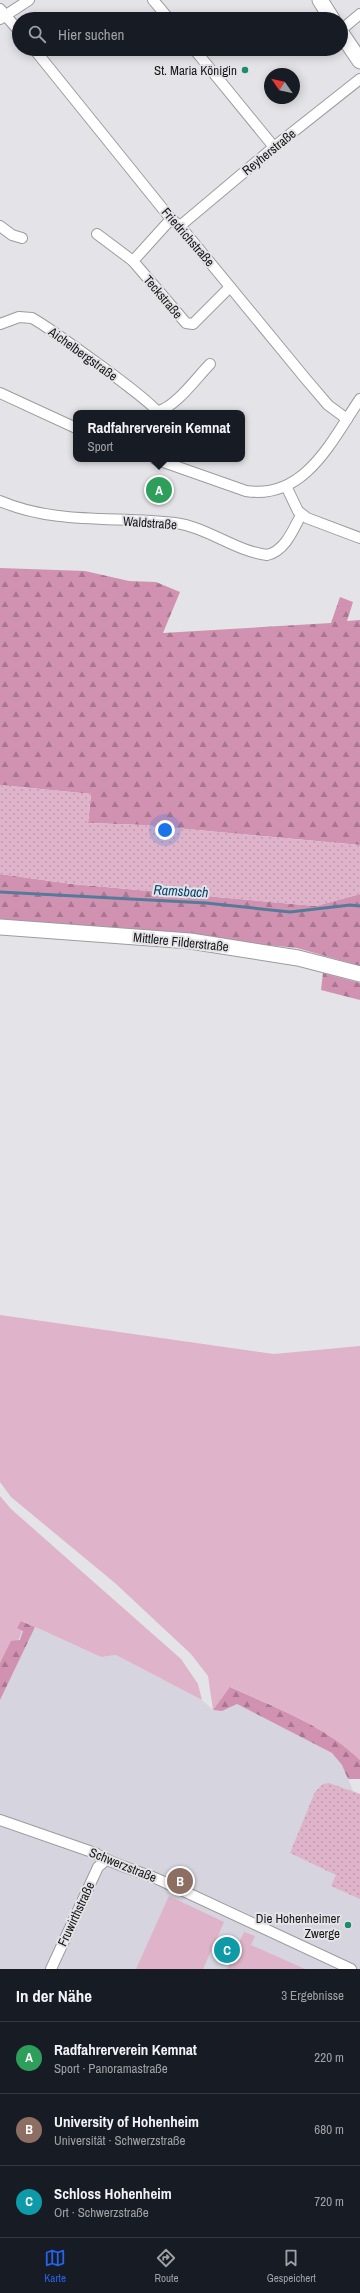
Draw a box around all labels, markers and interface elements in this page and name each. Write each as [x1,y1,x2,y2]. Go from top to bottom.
search box [12,12,348,56]
icon: search [26,23,48,45]
text: Hier suchen [58,24,124,45]
place label: St. Maria Königin [154,62,237,79]
marker: St. Maria Königin [240,65,250,75]
north arrow [264,68,300,104]
street label: Reyherstraße [239,125,299,179]
street label: Friedrichstraße [158,204,218,270]
street label: Teckstraße [140,272,186,322]
street label: Aichelbergstraße [44,323,121,385]
popup [73,410,245,462]
text: Radfahrerverein Kemnat [88,417,230,438]
text: Sport [88,438,113,455]
pin: A [146,475,172,505]
street label: Waldstraße [122,513,178,533]
your location [155,820,175,840]
water label: Ramsbach [153,881,209,901]
street label: Mittlere Filderstraße [132,929,230,955]
street label: Schwerzstraße [87,1844,159,1886]
pin: B [167,1866,193,1896]
street label: Fruwirthstraße [54,1879,98,1949]
place label: Die Hohenheimer Zwerge [256,1910,340,1942]
marker: Die Hohenheimer Zwerge [343,1920,353,1930]
pin: C [214,1935,240,1965]
text: In der Nähe [16,1984,92,2007]
text: 3 Ergebnisse [281,1987,344,2004]
text: Radfahrerverein Kemnat [54,2039,197,2060]
text: A [25,2049,33,2066]
text: 220 m [314,2049,344,2066]
text: Sport · Panoramastraße [54,2060,168,2077]
text: University of Hohenheim [54,2111,199,2132]
text: B [25,2121,33,2138]
text: 680 m [314,2121,344,2138]
text: Universität · Schwerzstraße [54,2132,186,2149]
text: Schloss Hohenheim [54,2183,172,2204]
text: C [25,2193,33,2210]
text: 720 m [314,2193,344,2210]
text: Ort · Schwerzstraße [54,2204,149,2221]
tab: Karte [44,2247,66,2285]
tab: Route [154,2247,178,2285]
tab: Gespeichert [267,2247,316,2285]

